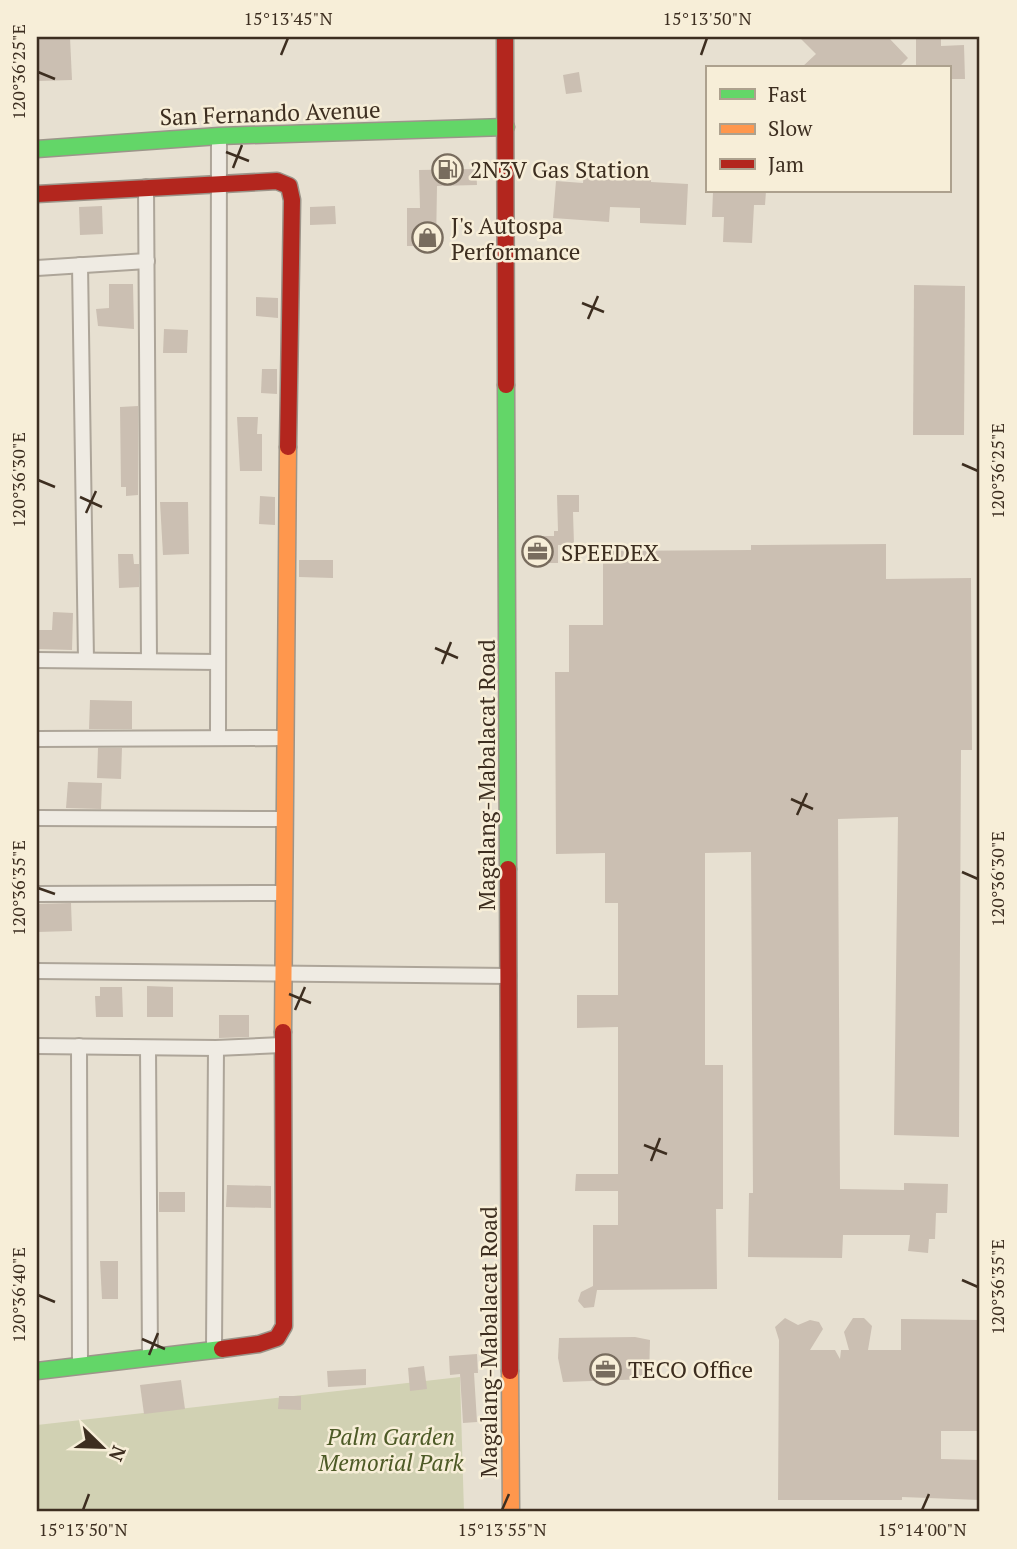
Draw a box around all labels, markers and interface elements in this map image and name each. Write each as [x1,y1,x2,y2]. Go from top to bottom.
text: 15°13'45"N [243,6,333,30]
text: 15°13'50"N [662,6,752,30]
text: 120°36'25"E [6,24,30,120]
legend [706,66,950,192]
text: Fast [768,80,807,108]
street label: San Fernando Avenue [159,94,381,132]
text: Slow [768,114,813,142]
text: Jam [768,150,804,178]
fuel station icon: 2N3V Gas Station [430,152,464,186]
place label: 2N3V Gas Station [470,154,650,185]
place label: J's Autospa Performance [451,210,580,267]
shop icon: J's Autospa Performance [411,221,445,255]
text: 120°36'25"E [985,423,1009,519]
text: 120°36'30"E [6,432,30,528]
office icon: SPEEDEX [521,535,555,569]
place label: SPEEDEX [561,537,659,568]
street label: Magalang-Mabalacat Road [471,639,502,911]
text: 120°36'30"E [985,831,1009,927]
text: 120°36'35"E [6,840,30,936]
street label: Magalang-Mabalacat Road [473,1206,504,1478]
text: 120°36'35"E [985,1239,1009,1335]
text: 120°36'40"E [6,1247,30,1343]
office icon: TECO Office [588,1352,622,1386]
place label: TECO Office [628,1354,753,1385]
north arrow [66,1412,136,1482]
park label: Palm Garden Memorial Park [317,1421,465,1478]
text: N [104,1442,132,1466]
text: 15°13'50"N [38,1517,128,1541]
text: 15°13'55"N [457,1517,547,1541]
text: 15°14'00"N [877,1517,967,1541]

